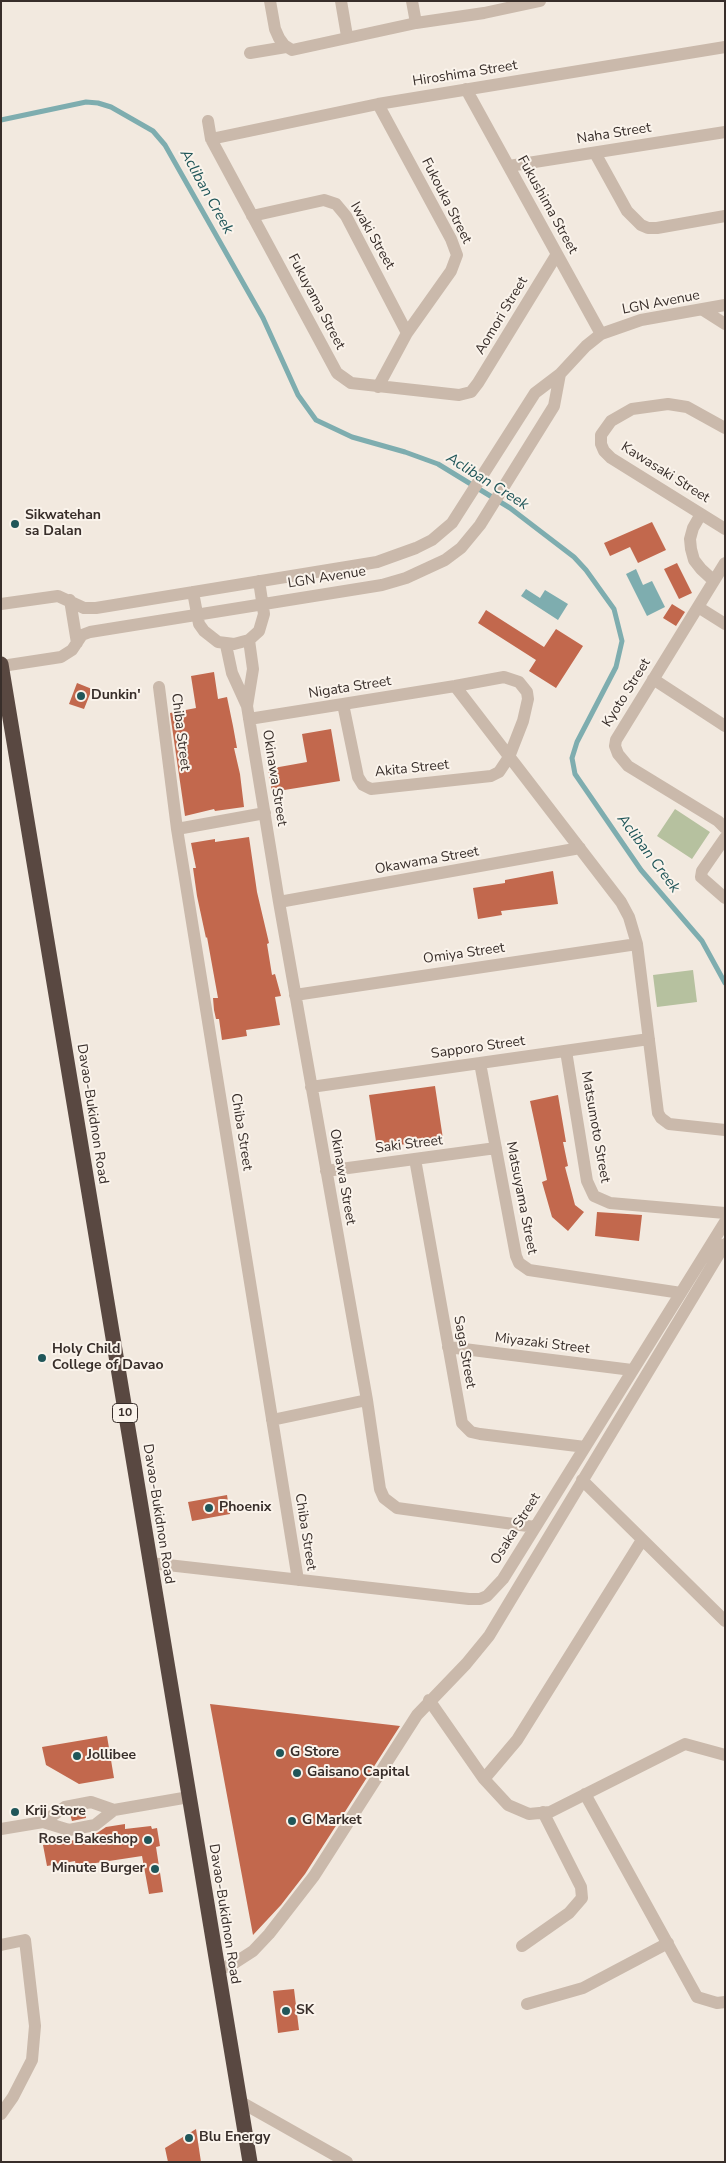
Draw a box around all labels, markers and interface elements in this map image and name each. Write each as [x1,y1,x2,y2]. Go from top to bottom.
street label: Hiroshima Street [411,57,519,91]
street label: Naha Street [576,120,652,148]
water label: Acliban Creek [175,147,237,237]
street label: Fukushima Street [513,153,581,257]
street label: Fukouka Street [417,155,475,247]
street label: Iwaki Street [346,199,398,273]
street label: Fukuyama Street [284,251,348,353]
street label: Aomori Street [472,274,532,358]
street label: LGN Avenue [621,287,701,319]
street label: Kawasaki Street [618,439,712,507]
water label: Acliban Creek [443,450,531,514]
place label: Sikwatehan sa Dalan [25,508,101,540]
marker: Sikwatehan sa Dalan [9,518,21,530]
street label: LGN Avenue [287,564,367,592]
street label: Kyoto Street [599,656,655,730]
street label: Nigata Street [308,673,392,703]
place label: Dunkin' [91,688,141,704]
marker: Dunkin' [75,690,87,702]
street label: Chiba Street [167,692,193,772]
street label: Okinawa Street [258,729,290,827]
street label: Akita Street [374,757,450,781]
water label: Acliban Creek [613,811,683,897]
street label: Okawama Street [374,844,480,878]
street label: Omiya Street [422,940,506,968]
street label: Sapporo Street [430,1033,526,1063]
street label: Davao-Bukidnon Road [73,1043,111,1185]
street label: Matsumoto Street [577,1070,613,1184]
street label: Chiba Street [227,1092,255,1172]
street label: Okinawa Street [325,1128,359,1226]
street label: Saki Street [374,1133,444,1157]
street label: Matsuyama Street [502,1140,540,1256]
street label: Saga Street [449,1314,479,1390]
street label: Miyazaki Street [494,1330,590,1358]
place label: Holy Child College of Davao [52,1342,163,1374]
marker: Holy Child College of Davao [36,1352,48,1364]
road number: 10 [112,1404,138,1422]
street label: Davao-Bukidnon Road [139,1443,177,1585]
street label: Osaka Street [487,1490,545,1568]
street label: Chiba Street [291,1492,319,1572]
place label: Phoenix [219,1500,271,1516]
marker: Phoenix [203,1502,215,1514]
place label: G Store [290,1745,339,1761]
marker: G Store [274,1747,286,1759]
place label: Jollibee [87,1748,136,1764]
marker: Jollibee [71,1750,83,1762]
place label: Gaisano Capital [307,1765,409,1781]
marker: Gaisano Capital [291,1767,303,1779]
place label: Krij Store [25,1804,86,1820]
marker: Krij Store [9,1806,21,1818]
place label: G Market [302,1813,362,1829]
marker: G Market [286,1815,298,1827]
place label: Rose Bakeshop [39,1832,138,1848]
marker: Rose Bakeshop [142,1834,154,1846]
street label: Davao-Bukidnon Road [205,1843,243,1985]
place label: Minute Burger [52,1861,145,1877]
marker: Minute Burger [149,1863,161,1875]
place label: SK [296,2003,314,2019]
marker: SK [280,2005,292,2017]
place label: Blu Energy [199,2130,270,2146]
marker: Blu Energy [183,2132,195,2144]

